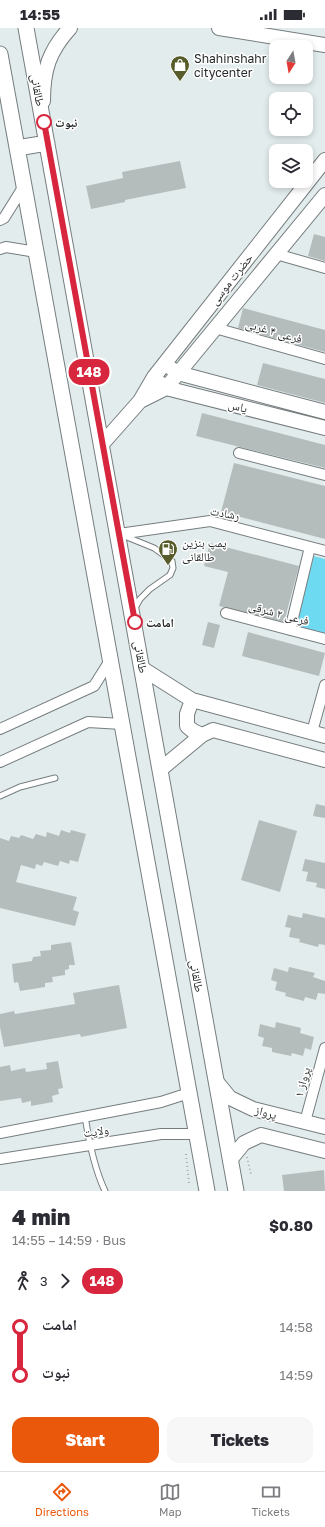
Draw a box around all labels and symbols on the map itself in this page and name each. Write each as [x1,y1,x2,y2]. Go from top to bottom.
north arrow [269,40,313,84]
place label: Shahinshahr citycenter [194,51,267,80]
shop icon: Shahinshahr citycenter [169,54,191,82]
street label: طالقانی [28,73,48,107]
marker: نبوت [36,114,52,130]
place label: نبوت [55,115,77,130]
street label: حضرت موسی [206,250,256,308]
street label: فرعی ۴ غربی [244,316,304,347]
line badge: 148 [66,359,112,385]
street label: یاس [227,396,249,416]
street label: رشادت [209,503,241,523]
place label: پمپ بنزین طالقانی [182,535,227,564]
fuel station icon: پمپ بنزین طالقانی [157,538,179,566]
street label: فرعی ۲ شرقی [247,598,311,628]
marker: امامت [127,614,143,630]
place label: امامت [146,615,174,630]
street label: طالقانی [131,640,151,674]
street label: طالقانی [187,959,207,993]
street label: پرواز ۱ [291,1065,313,1099]
street label: پرواز [252,1102,279,1122]
street label: ولایت [82,1122,110,1140]

